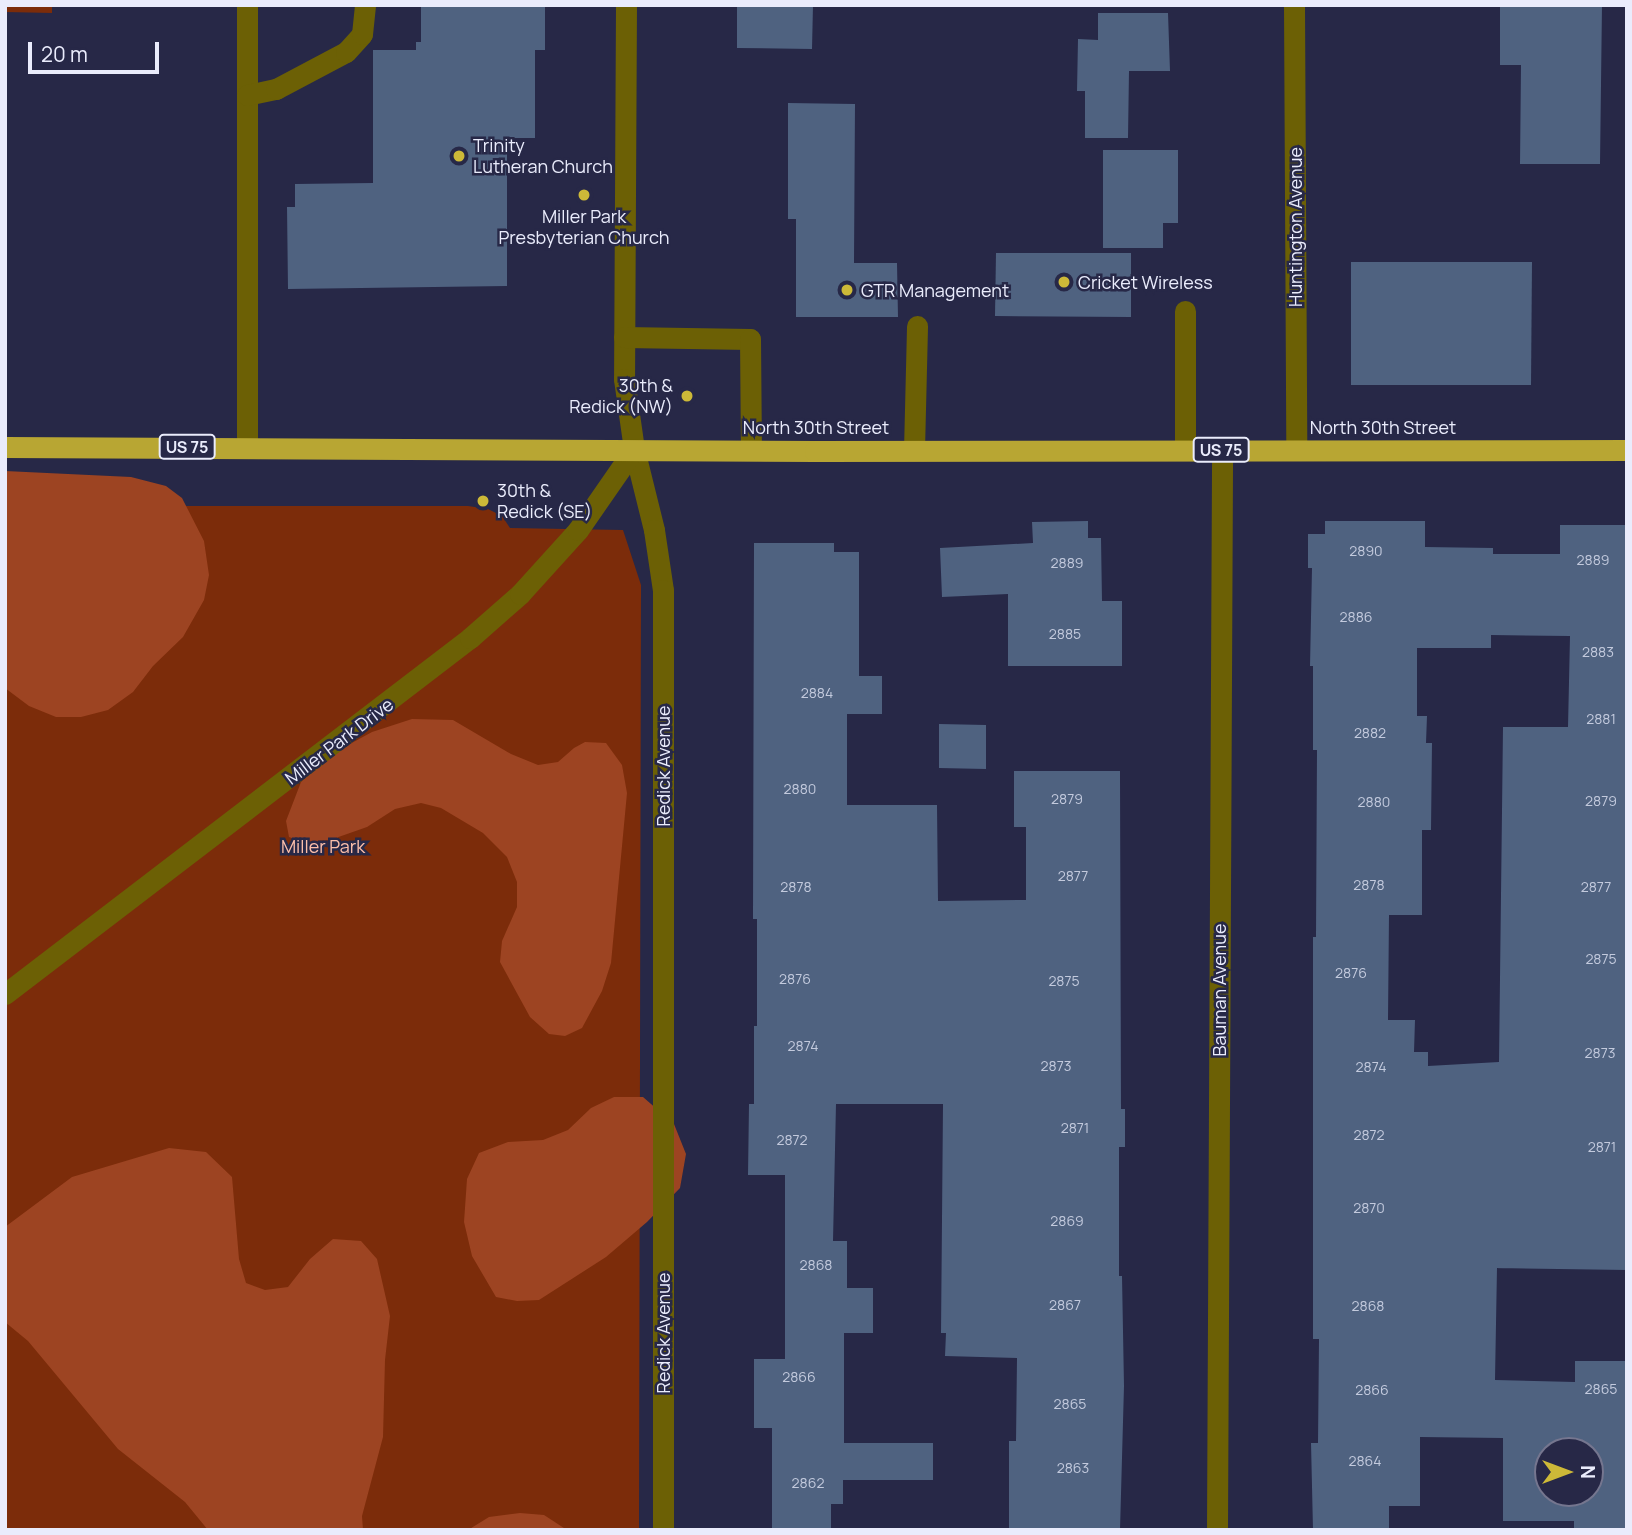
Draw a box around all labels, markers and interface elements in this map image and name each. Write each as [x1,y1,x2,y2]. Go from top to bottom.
scale bar [32,28,163,72]
text: 20 m [41,40,88,68]
place label: Trinity Lutheran Church [473,135,613,178]
street label: Huntington Avenue [1284,147,1306,307]
marker: Trinity Lutheran Church [451,148,467,164]
marker: Miller Park Presbyterian Church [576,187,592,203]
place label: Miller Park Presbyterian Church [498,206,670,248]
place label: Cricket Wireless [1078,271,1213,293]
marker: Cricket Wireless [1056,274,1072,290]
place label: GTR Management [861,279,1009,301]
marker: GTR Management [839,282,855,298]
place label: 30th & Redick (NW) [569,375,673,418]
marker: 30th & Redick (NW) [679,388,695,404]
street label: North 30th Street [743,416,889,438]
street label: North 30th Street [1310,416,1456,438]
road number: US 75 [157,434,217,460]
road number: US 75 [1191,438,1251,463]
place label: 30th & Redick (SE) [497,480,592,522]
marker: 30th & Redick (SE) [475,493,491,509]
house number: 2890 [1349,543,1383,559]
house number: 2889 [1577,552,1609,568]
house number: 2889 [1051,555,1083,571]
house number: 2886 [1340,609,1372,625]
house number: 2885 [1049,626,1081,642]
house number: 2883 [1582,644,1614,660]
house number: 2884 [801,685,833,701]
street label: Miller Park Drive [281,693,397,789]
street label: Redick Avenue [652,706,674,826]
house number: 2881 [1586,711,1616,727]
house number: 2882 [1354,725,1386,741]
house number: 2880 [784,781,816,797]
house number: 2879 [1051,791,1083,807]
house number: 2879 [1585,793,1617,809]
house number: 2880 [1358,794,1390,810]
park label: Miller Park [281,835,365,857]
house number: 2877 [1058,868,1088,884]
house number: 2878 [1353,877,1385,893]
house number: 2878 [780,879,812,895]
house number: 2877 [1581,879,1611,895]
street label: Bauman Avenue [1208,924,1230,1056]
house number: 2875 [1585,951,1617,967]
house number: 2876 [1335,965,1367,981]
house number: 2876 [779,971,811,987]
house number: 2875 [1048,973,1080,989]
house number: 2874 [788,1038,818,1054]
house number: 2873 [1585,1045,1615,1061]
house number: 2873 [1041,1058,1071,1074]
house number: 2874 [1356,1059,1386,1075]
house number: 2871 [1061,1120,1089,1136]
house number: 2872 [1353,1127,1385,1143]
house number: 2872 [776,1132,808,1148]
house number: 2871 [1588,1139,1616,1155]
house number: 2870 [1353,1200,1385,1216]
house number: 2869 [1050,1213,1084,1229]
house number: 2868 [800,1257,832,1273]
street label: Redick Avenue [652,1273,674,1393]
house number: 2867 [1049,1297,1081,1313]
house number: 2868 [1352,1298,1384,1314]
house number: 2866 [782,1369,816,1385]
house number: 2865 [1585,1381,1617,1397]
house number: 2866 [1355,1382,1389,1398]
house number: 2865 [1054,1396,1086,1412]
north arrow [1534,1437,1604,1507]
house number: 2864 [1348,1453,1382,1469]
house number: 2863 [1057,1460,1089,1476]
text: N [1575,1465,1601,1479]
house number: 2862 [792,1475,824,1491]

